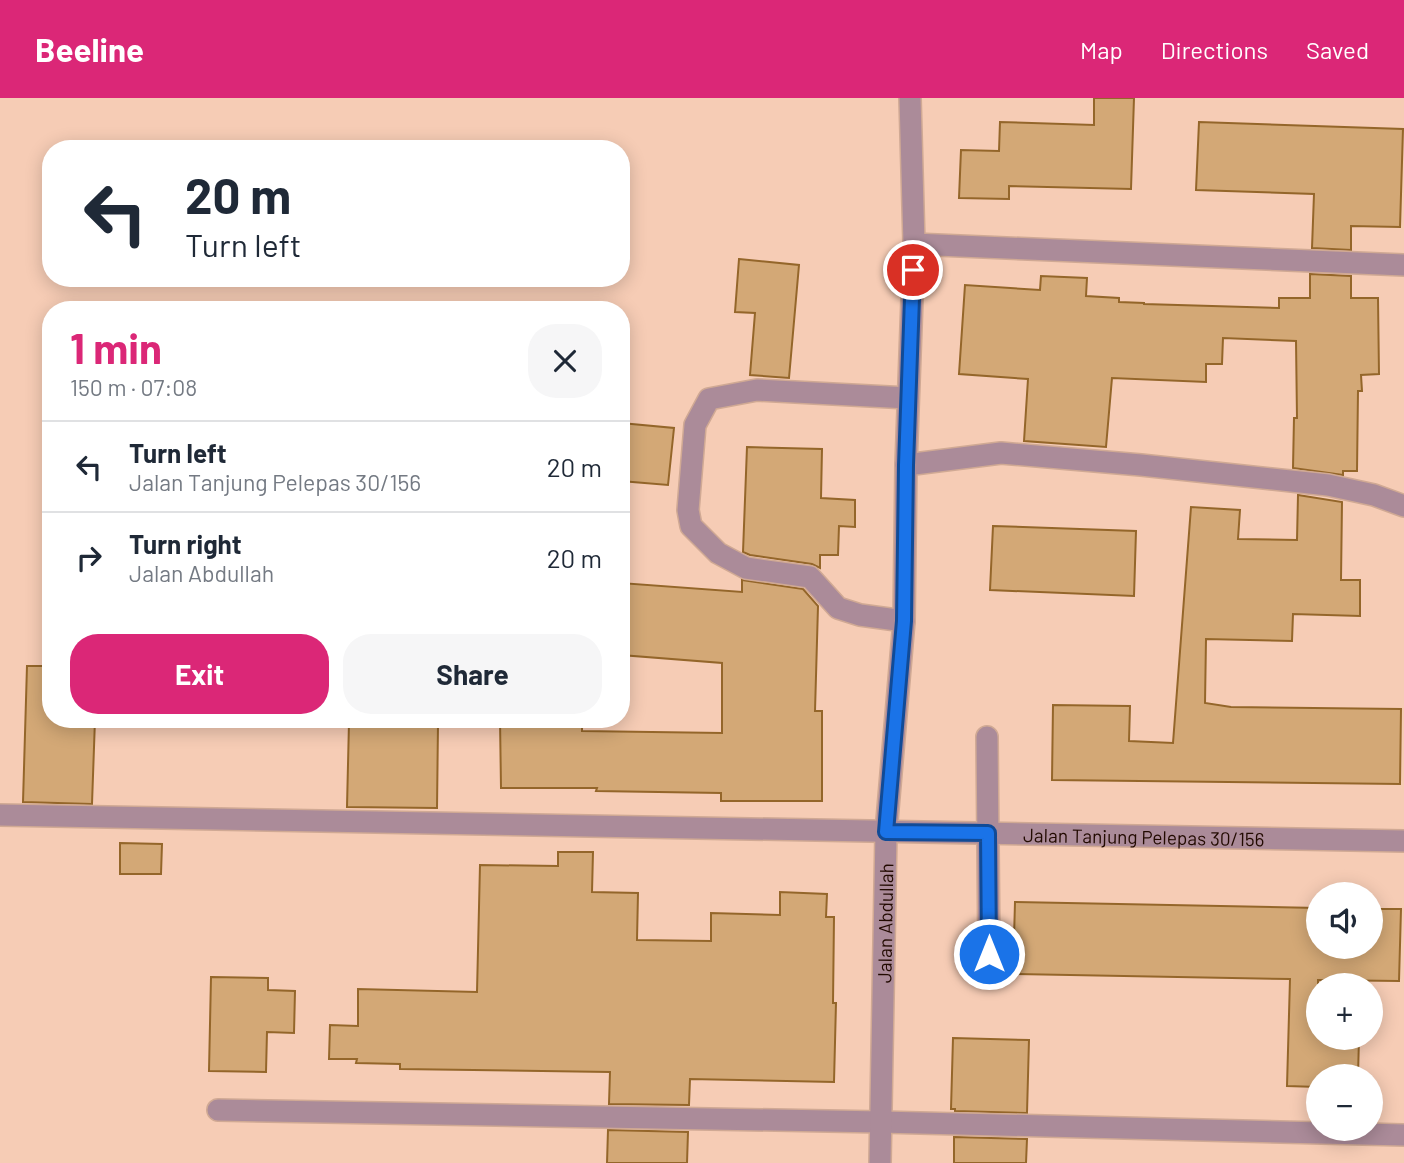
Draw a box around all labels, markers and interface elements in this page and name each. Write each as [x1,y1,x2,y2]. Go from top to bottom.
text: Beeline [35,29,144,69]
text: Map [1080,35,1123,64]
text: Directions [1161,35,1268,64]
text: Saved [1306,35,1369,64]
text: 20 m [185,165,291,224]
icon: left [70,168,161,259]
text: Turn left [185,225,302,263]
pin [883,240,943,300]
icon: arrive [894,251,932,289]
text: 1 min [70,322,162,372]
button: close [528,324,602,398]
text: 150 m · 07:08 [70,373,197,401]
text: Turn left [129,437,227,468]
icon: left [70,448,108,486]
text: 20 m [547,451,602,482]
text: Jalan Tanjung Pelepas 30/156 [129,468,421,496]
text: Turn right [129,528,242,559]
icon: right [70,539,108,577]
text: 20 m [547,542,602,573]
text: Jalan Abdullah [129,559,274,587]
button: Exit [70,634,329,714]
button: Share [343,634,602,714]
street label: Jalan Tanjung Pelepas 30/156 [1023,822,1265,850]
street label: Jalan Abdullah [872,863,897,983]
map controls [1306,882,1383,1141]
button: sound [1306,882,1383,959]
position arrow [952,917,1026,991]
button: + [1306,973,1383,1050]
button: − [1306,1064,1383,1141]

